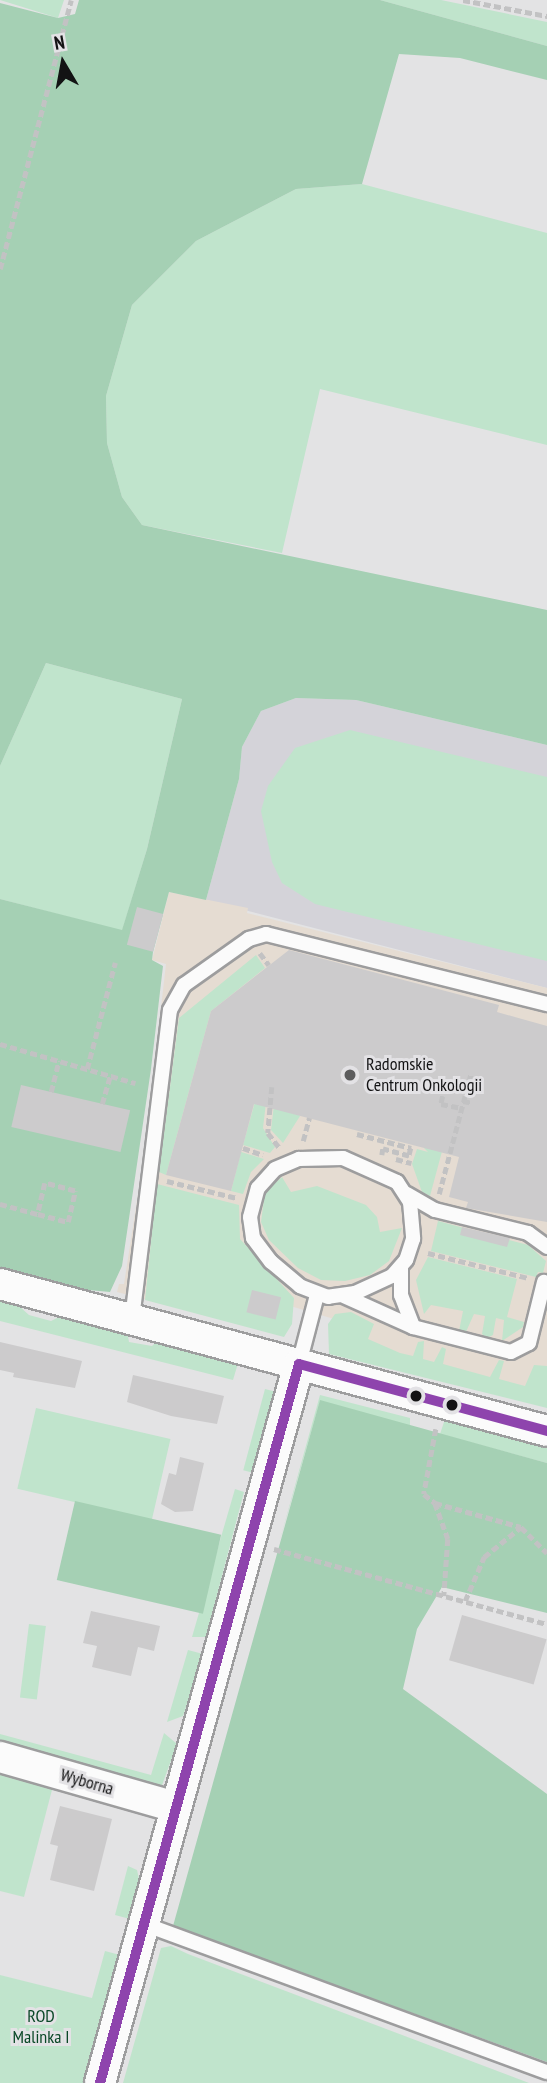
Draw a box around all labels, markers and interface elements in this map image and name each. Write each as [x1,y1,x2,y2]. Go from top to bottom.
north arrow [28,28,98,98]
text: N [52,30,66,55]
place label: Radomskie Centrum Onkologii [366,1054,482,1096]
marker: Radomskie Centrum Onkologii [340,1065,360,1085]
unlabelled marker [409,1389,423,1403]
unlabelled marker [445,1398,459,1412]
street label: Wyborna [58,1764,116,1800]
park label: ROD Malinka I [13,2006,69,2048]

